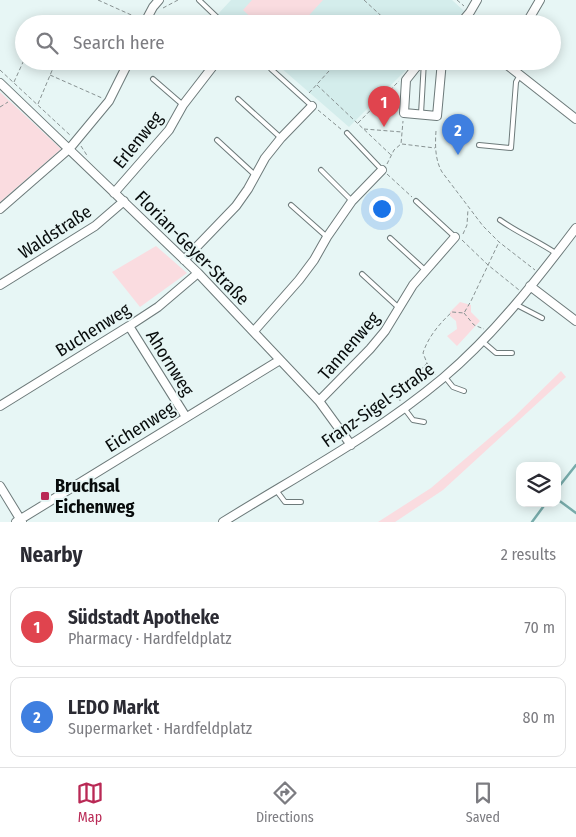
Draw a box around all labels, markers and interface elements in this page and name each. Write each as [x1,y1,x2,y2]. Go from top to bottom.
search box [15,15,561,70]
icon: search [33,29,61,57]
text: Search here [73,31,165,54]
pin: 1 [368,86,400,127]
street label: Erlenweg [108,107,168,173]
pin: 2 [442,114,474,155]
street label: Florian-Geyer-Straße [130,186,254,310]
your location [369,196,395,222]
street label: Waldstraße [14,200,96,264]
street label: Buchenweg [52,298,135,362]
street label: Tannenweg [314,307,385,384]
street label: Ahornweg [141,326,199,400]
street label: Franz-Sigel-Straße [317,358,439,452]
street label: Eichenweg [101,397,179,457]
map controls [516,462,561,507]
button: layers [516,462,561,507]
place label: Bruchsal Eichenweg [55,475,135,518]
marker: Bruchsal Eichenweg [39,490,51,502]
text: Nearby [20,542,82,568]
text: 2 results [501,545,556,564]
text: Südstadt Apotheke [68,606,219,629]
text: 1 [34,618,40,637]
text: 70 m [524,618,555,637]
text: Pharmacy · Hardfeldplatz [68,629,232,648]
text: LEDO Markt [68,696,160,719]
text: 2 [33,708,41,727]
text: 80 m [523,708,555,727]
text: Supermarket · Hardfeldplatz [68,719,252,738]
tab: Map [76,779,104,826]
tab: Directions [256,779,314,826]
tab: Saved [466,779,500,826]

